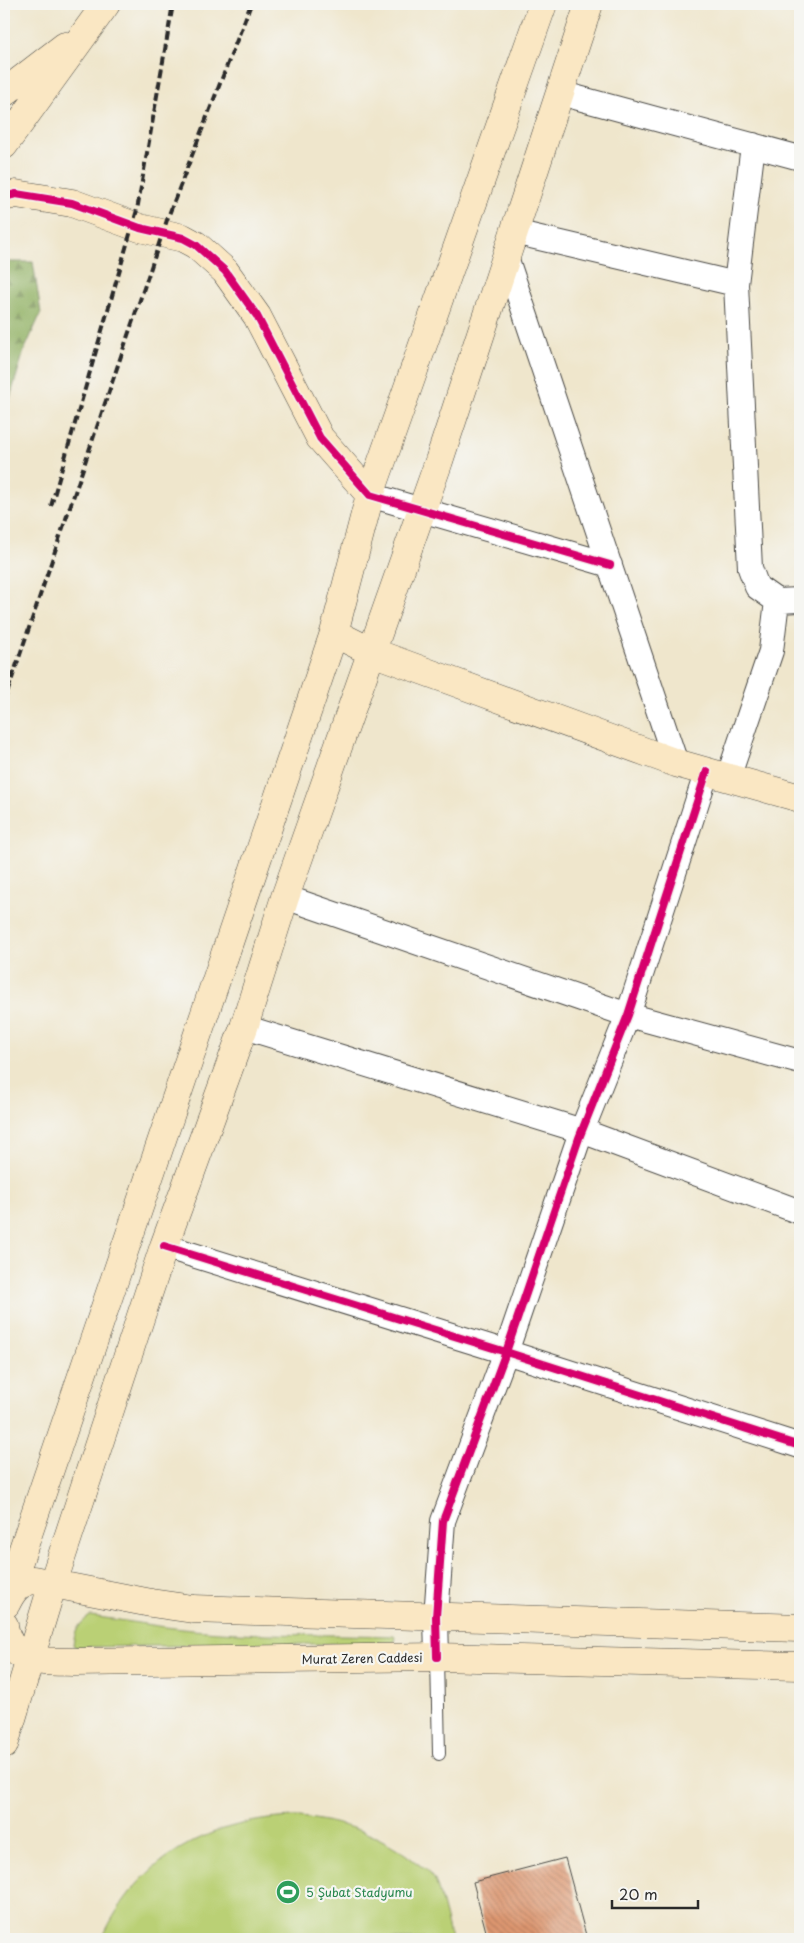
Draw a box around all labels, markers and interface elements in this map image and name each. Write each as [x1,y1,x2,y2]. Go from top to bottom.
street label: Murat Zeren Caddesi [301,1648,423,1668]
scale bar [612,1878,698,1910]
sports icon: 5 Şubat Stadyumu [275,1879,301,1905]
text: 20 m [619,1882,658,1905]
place label: 5 Şubat Stadyumu [306,1883,413,1901]

